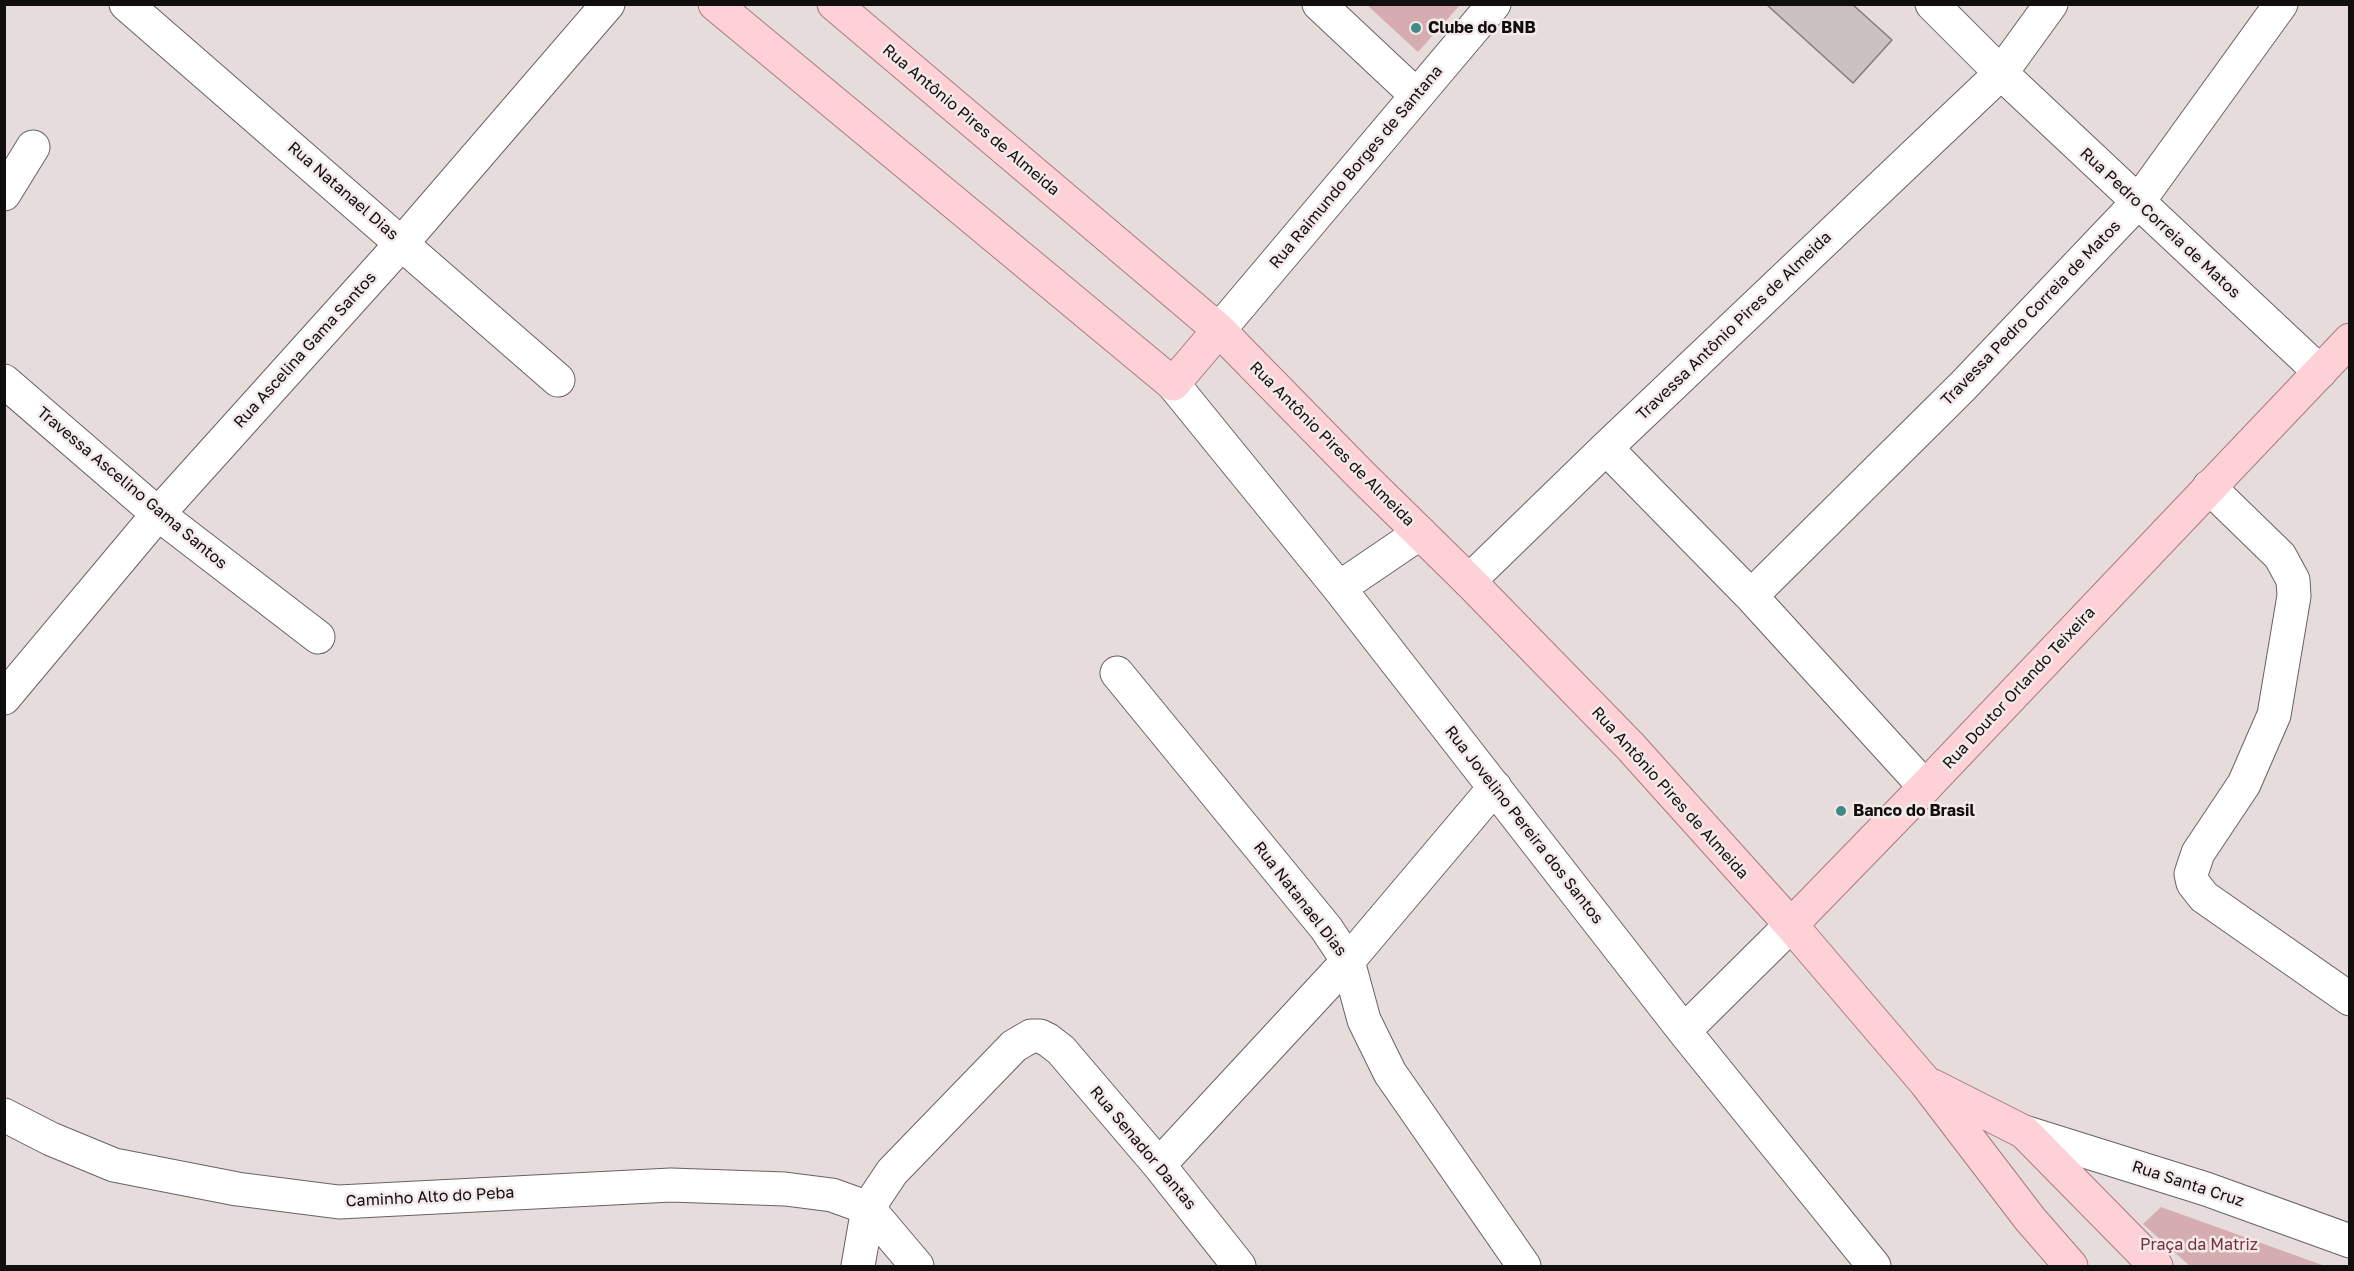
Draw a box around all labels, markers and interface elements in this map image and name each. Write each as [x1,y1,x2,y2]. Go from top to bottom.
place label: Clube do BNB [1428,18,1536,38]
marker: Clube do BNB [1409,21,1423,35]
street label: Rua Antônio Pires de Almeida [879,40,1063,200]
street label: Rua Raimundo Borges de Santana [1265,62,1447,272]
street label: Rua Natanael Dias [284,138,402,244]
street label: Rua Pedro Correia de Matos [2076,144,2244,302]
street label: Travessa Pedro Correia de Matos [1937,216,2125,410]
street label: Travessa Antônio Pires de Almeida [1633,228,1835,424]
street label: Rua Ascelina Gama Santos [230,268,380,432]
street label: Rua Antônio Pires de Almeida [1246,358,1418,530]
street label: Travessa Ascelino Gama Santos [33,403,231,573]
street label: Rua Doutor Orlando Teixeira [1939,603,2099,773]
street label: Rua Antônio Pires de Almeida [1588,703,1752,883]
street label: Rua Jovelino Pereira dos Santos [1441,722,1607,928]
place label: Banco do Brasil [1853,801,1975,821]
marker: Banco do Brasil [1834,804,1848,818]
street label: Rua Natanael Dias [1249,838,1351,960]
street label: Rua Senador Dantas [1086,1082,1200,1214]
street label: Rua Santa Cruz [2130,1157,2246,1211]
street label: Caminho Alto do Peba [345,1183,515,1211]
park label: Praça da Matriz [2140,1235,2258,1255]

